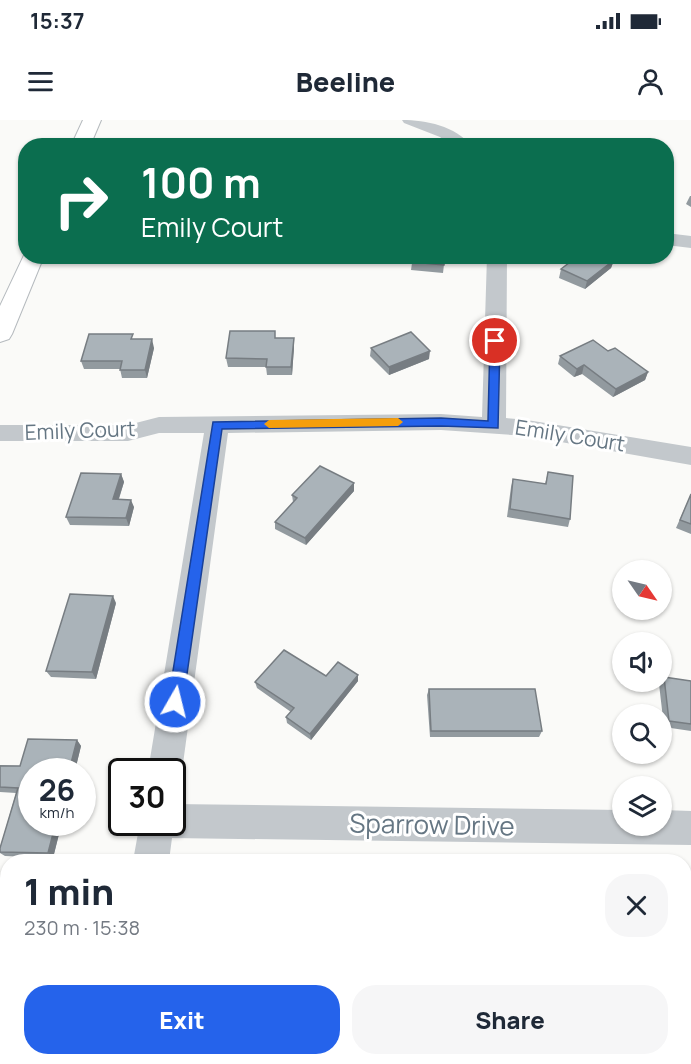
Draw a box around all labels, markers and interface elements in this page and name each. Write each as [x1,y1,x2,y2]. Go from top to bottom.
text: 15:37 [30,6,85,36]
text: Beeline [296,63,395,100]
icon: menu [24,65,57,98]
icon: person [634,65,667,98]
text: 100 m [141,153,261,211]
icon: right [42,162,120,240]
text: Emily Court [141,208,283,245]
pin [469,315,520,366]
icon: arrive [478,324,511,357]
street label: Emily Court [513,413,627,458]
street label: Emily Court [24,414,136,446]
north arrow [612,560,672,620]
map controls [612,560,672,836]
button: sound [612,632,672,692]
position arrow [143,670,207,734]
button: search [612,704,672,764]
speed limit sign: 30 [108,758,186,836]
text: 26 [39,769,75,810]
button: layers [612,776,672,836]
text: km/h [40,802,74,823]
street label: Sparrow Drive [349,805,515,843]
text: 1 min [24,867,114,916]
button: close [605,874,668,937]
text: 230 m · 15:38 [24,914,140,941]
button: Exit [24,985,340,1054]
button: Share [352,985,668,1054]

